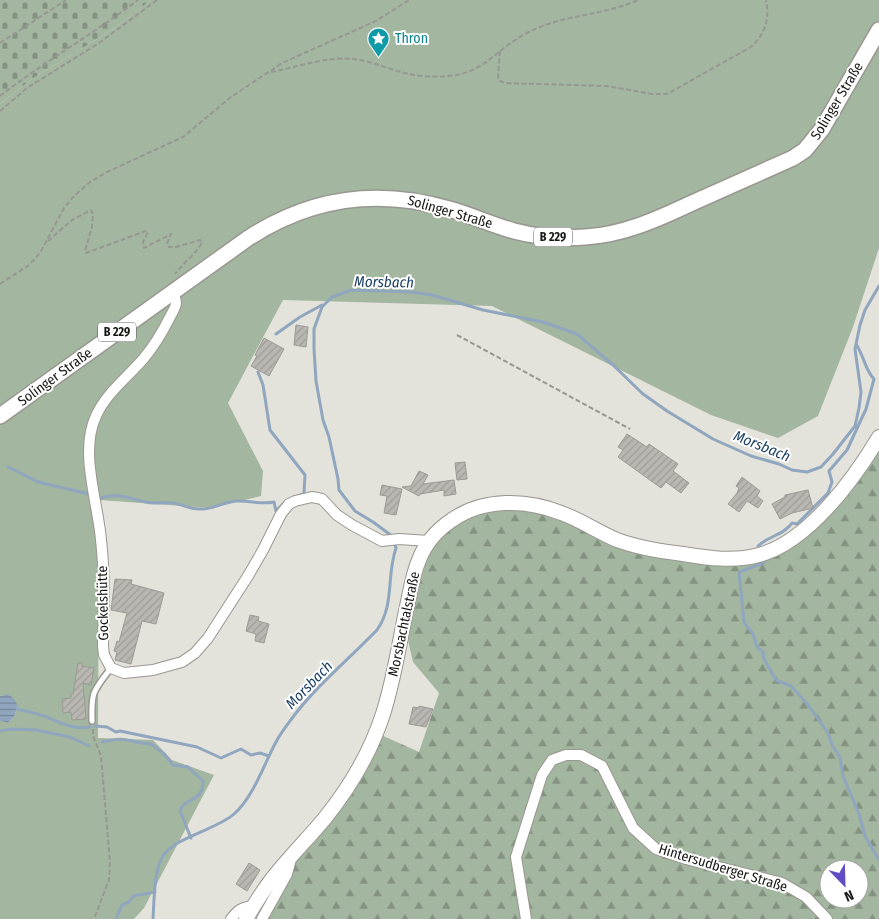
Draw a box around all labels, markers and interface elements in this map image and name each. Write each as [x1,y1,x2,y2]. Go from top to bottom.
place icon: Thron [367,26,391,57]
place label: Thron [395,30,428,47]
street label: Solinger Straße [807,59,867,143]
street label: Solinger Straße [406,192,495,232]
road number: B 229 [534,228,572,246]
water label: Morsbach [354,272,414,292]
road number: B 229 [98,322,136,342]
street label: Solinger Straße [15,344,95,410]
water label: Morsbach [731,426,793,466]
street label: Gockelshütte [94,565,112,641]
street label: Morsbachtalstraße [385,570,423,678]
water label: Morsbach [282,657,336,713]
street label: Hintersudberger Straße [656,840,790,896]
north arrow [819,859,869,909]
text: N [842,886,856,905]

